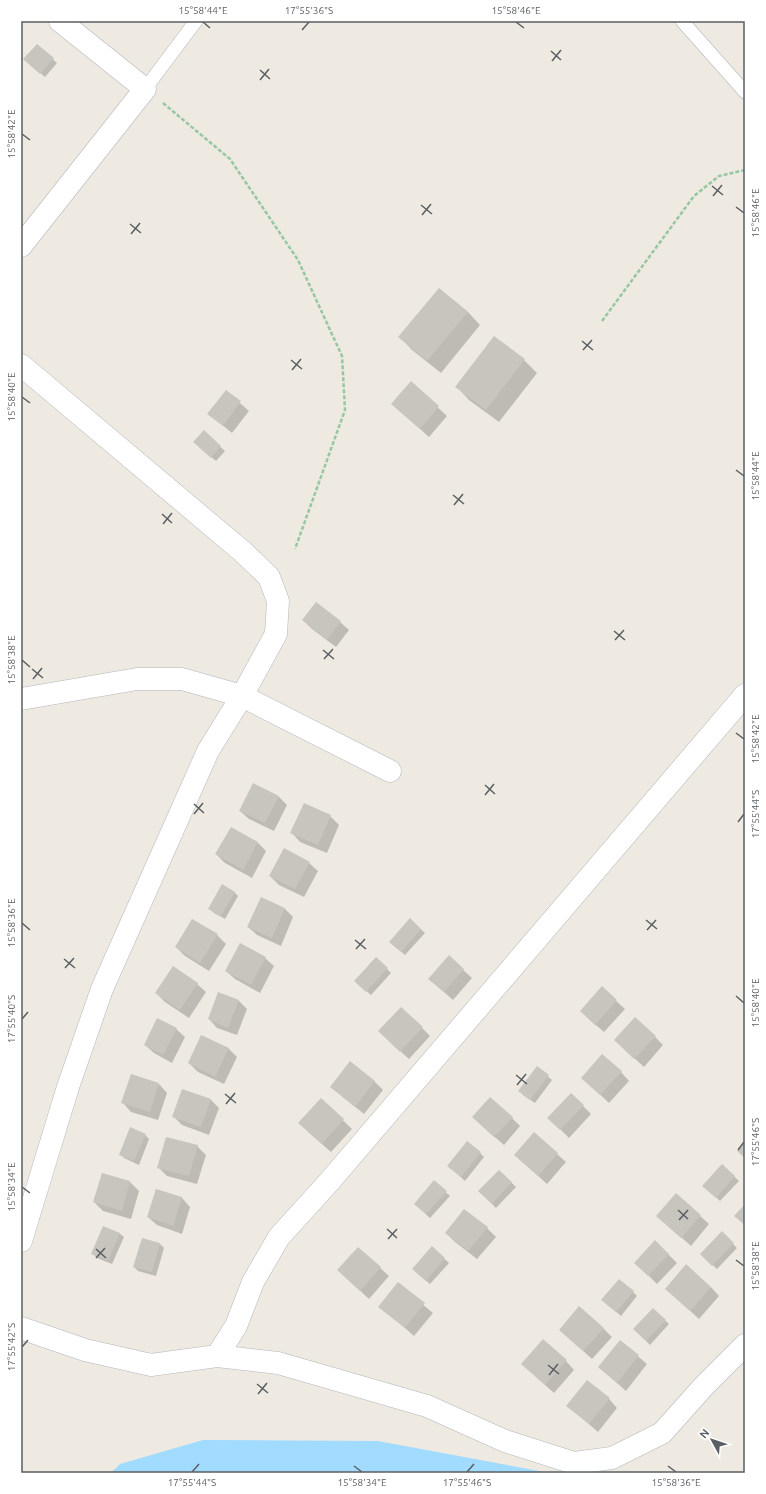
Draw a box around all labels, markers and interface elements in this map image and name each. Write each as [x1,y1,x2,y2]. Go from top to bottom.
text: 15°58'44"E [178,5,228,16]
text: 17°55'36"S [285,5,333,16]
text: 15°58'46"E [491,5,541,16]
text: 15°58'42"E [6,109,17,159]
text: 15°58'46"E [750,188,761,238]
text: 15°58'40"E [6,372,17,422]
text: 15°58'44"E [750,451,761,501]
text: 15°58'38"E [6,635,17,685]
text: 15°58'42"E [750,714,761,764]
text: 17°55'44"S [750,790,761,838]
text: 15°58'36"E [6,898,17,948]
text: 15°58'40"E [750,978,761,1028]
text: 17°55'40"S [6,995,17,1043]
text: 17°55'46"S [750,1118,761,1166]
text: 15°58'34"E [6,1162,17,1212]
text: 15°58'38"E [750,1241,761,1291]
text: 17°55'42"S [6,1323,17,1371]
north arrow [692,1420,732,1460]
text: N [697,1427,712,1441]
text: 17°55'44"S [168,1477,216,1488]
text: 15°58'34"E [337,1477,387,1488]
text: 17°55'46"S [443,1477,491,1488]
text: 15°58'36"E [651,1477,701,1488]

